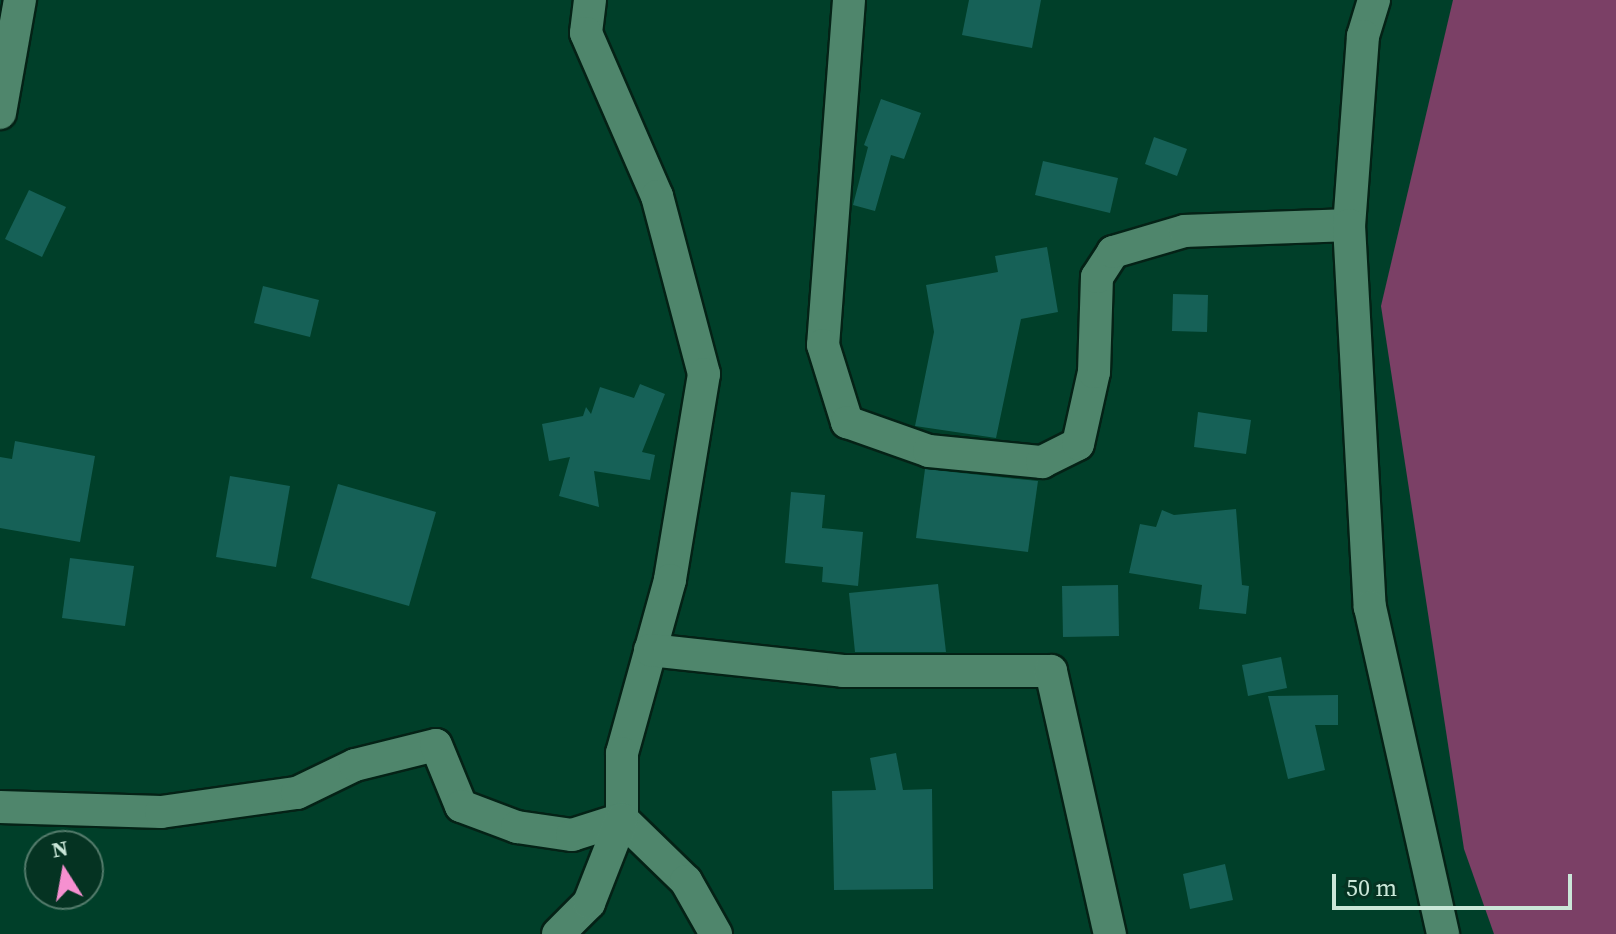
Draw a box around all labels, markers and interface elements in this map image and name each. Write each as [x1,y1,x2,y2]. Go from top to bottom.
north arrow [24,830,104,910]
text: N [49,832,71,865]
scale bar [1336,858,1576,908]
text: 50 m [1346,871,1397,904]

